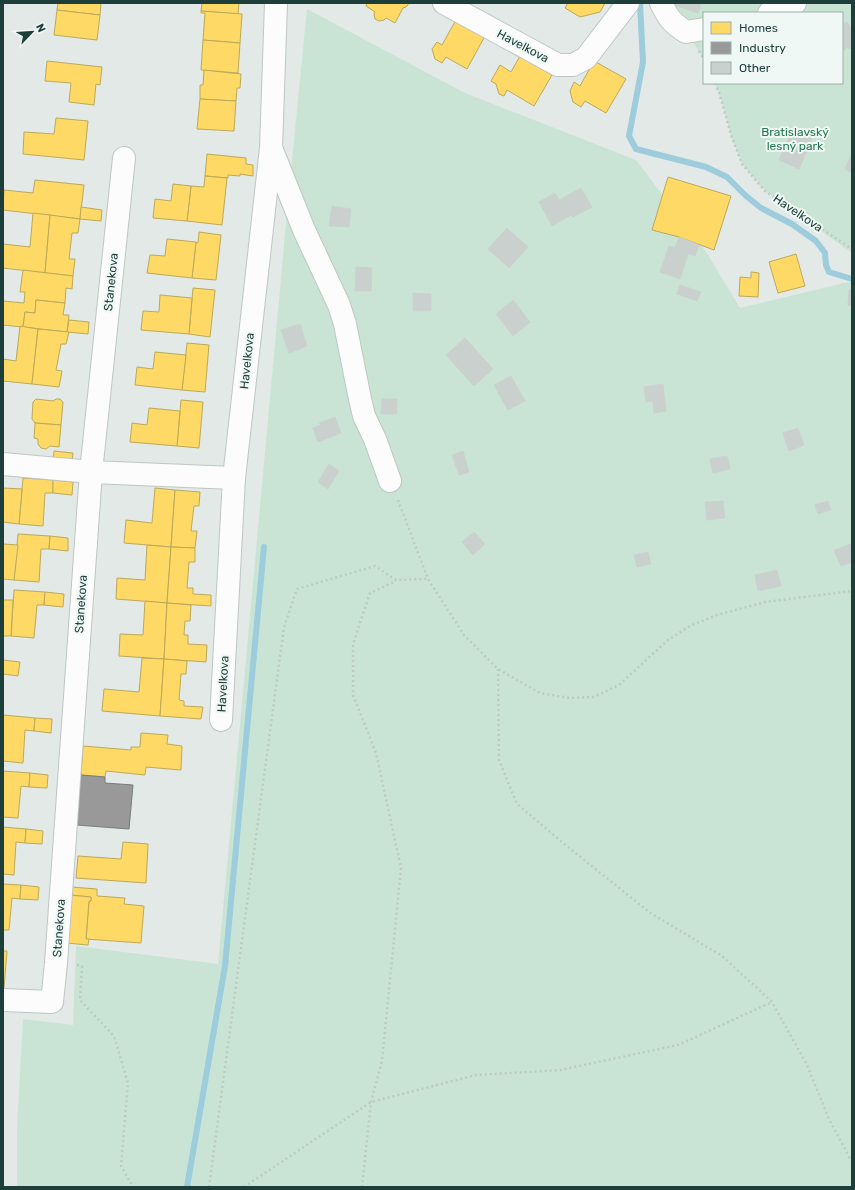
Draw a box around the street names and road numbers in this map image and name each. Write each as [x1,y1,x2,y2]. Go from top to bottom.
street label: Havelkova [495,27,551,65]
street label: Havelkova [771,191,825,235]
street label: Stanekova [101,252,121,312]
street label: Havelkova [237,332,257,390]
street label: Stanekova [72,574,90,634]
street label: Havelkova [215,655,231,713]
street label: Stanekova [50,898,68,958]

